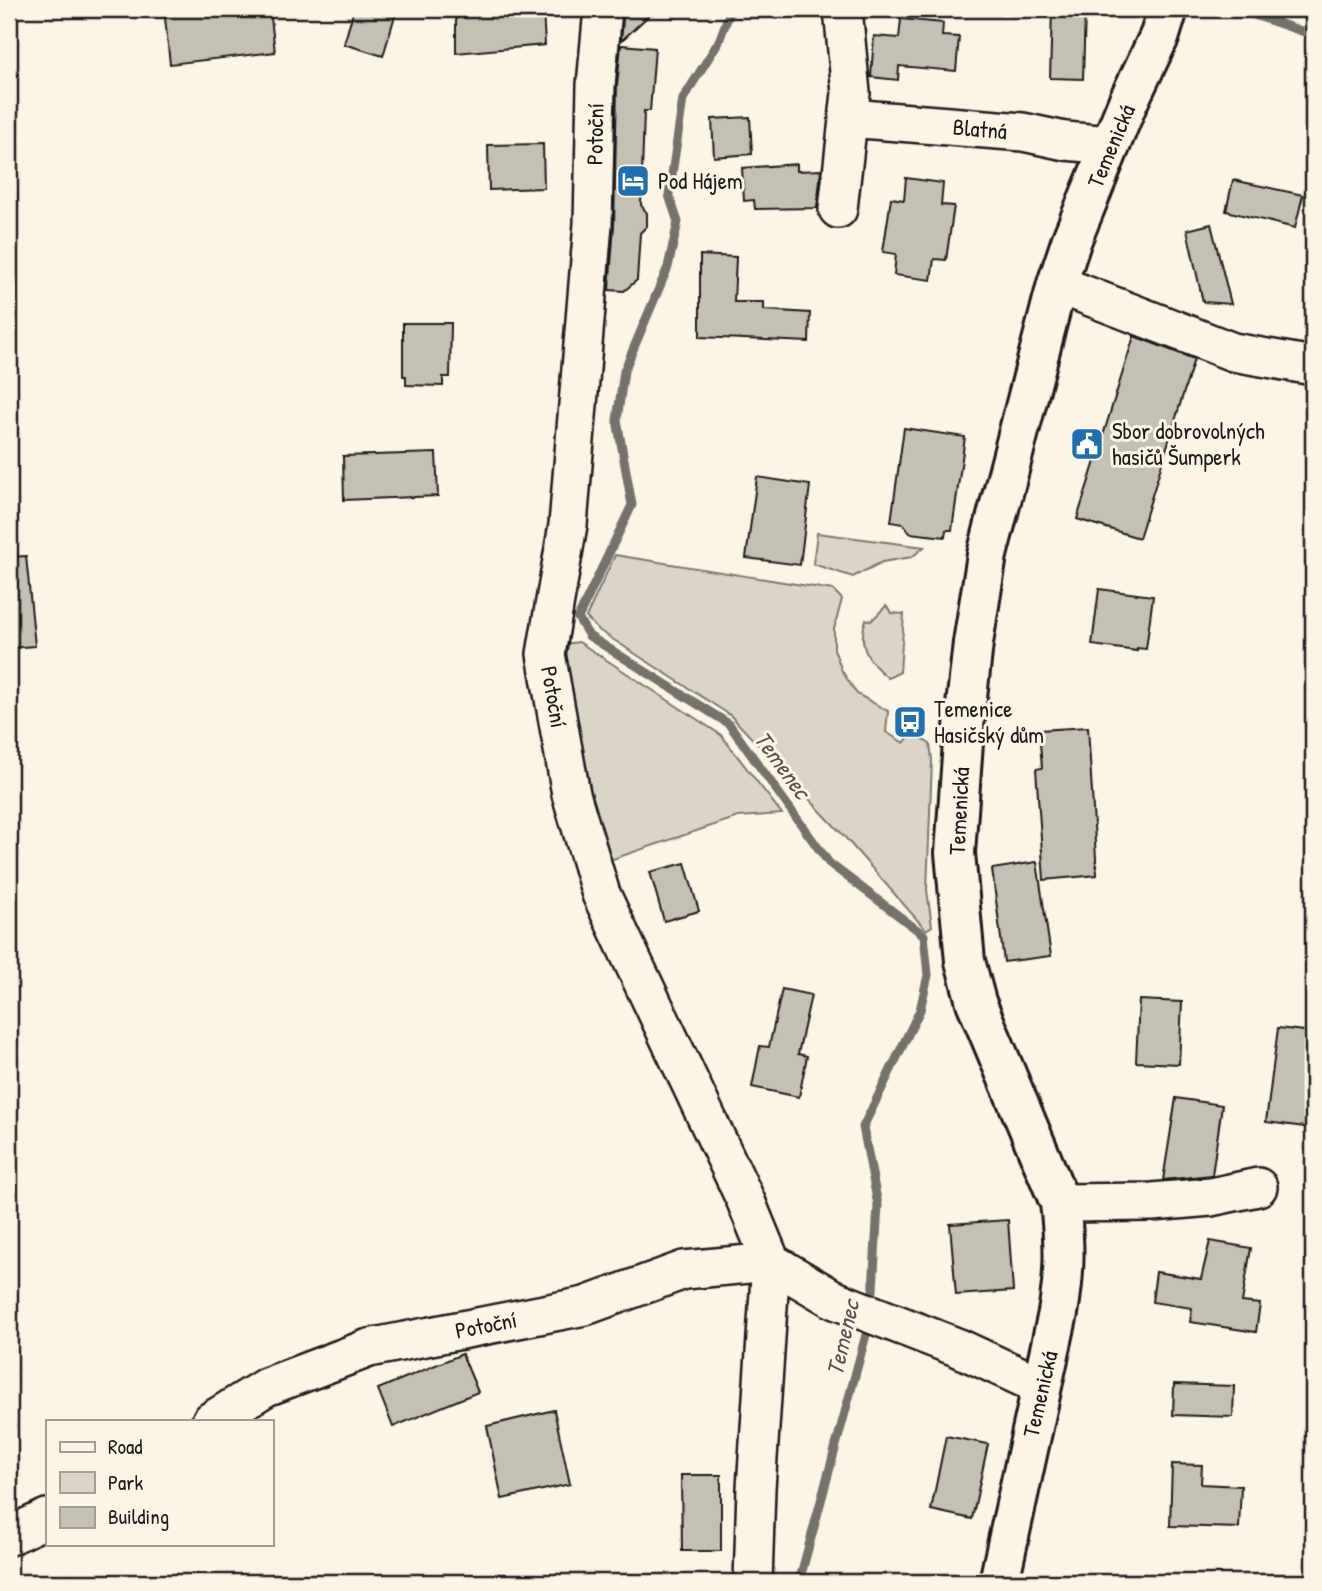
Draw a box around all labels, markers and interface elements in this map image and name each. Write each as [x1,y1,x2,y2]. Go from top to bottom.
street label: Temenická [1079,99,1142,192]
street label: Potoční [578,103,611,165]
street label: Blatná [952,111,1008,146]
hotel icon: Pod Hájem [614,162,652,200]
place label: Pod Hájem [658,165,743,196]
place label: Sbor dobrovolných hasičů Šumperk [1112,415,1265,472]
public building icon: Sbor dobrovolných hasičů Šumperk [1068,425,1106,463]
street label: Potoční [534,664,575,730]
place label: Temenice Hasičský dům [934,693,1044,750]
bus stop icon: Temenice Hasičský dům [891,703,929,741]
water label: Temenec [747,724,820,807]
street label: Temenická [941,766,976,856]
water label: Temenec [818,1294,867,1379]
street label: Potoční [453,1303,519,1346]
street label: Temenická [1015,1348,1064,1440]
legend [46,1420,273,1546]
text: Road [108,1432,142,1461]
text: Park [108,1468,143,1497]
text: Building [108,1502,169,1531]

